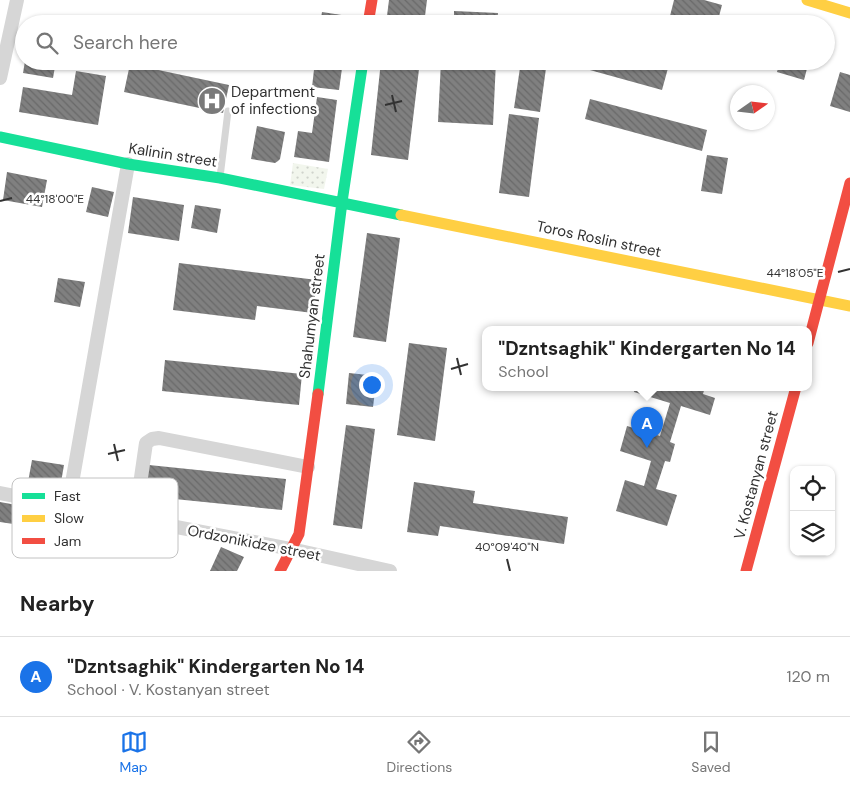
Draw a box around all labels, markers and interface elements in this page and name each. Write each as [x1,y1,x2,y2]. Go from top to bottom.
search box [15,15,835,70]
icon: search [33,29,61,57]
text: Search here [73,30,178,55]
place label: Department of infections [231,82,317,119]
north arrow [730,85,775,130]
hospital icon: Department of infections [197,86,227,116]
street label: Kalinin street [127,138,219,172]
text: 44°18'00"E [26,191,84,207]
street label: Toros Roslin street [535,216,663,262]
street label: Shahumyan street [294,252,330,380]
text: 44°18'05"E [766,265,824,281]
popup [482,326,812,391]
text: "Dzntsaghik" Kindergarten No 14 [498,336,796,361]
text: School [498,361,549,382]
your location [359,372,385,398]
pin: A [631,407,663,448]
street label: V. Kostanyan street [729,408,783,541]
map controls [790,466,835,556]
button: locate [790,466,835,511]
legend [12,478,178,558]
text: Fast [54,487,81,505]
text: Slow [54,509,84,527]
button: layers [790,511,835,556]
street label: Ordzonikidze street [186,520,322,566]
text: Jam [54,532,81,550]
text: 40°09'40"N [475,539,539,555]
text: Nearby [20,590,94,618]
text: "Dzntsaghik" Kindergarten No 14 [67,654,364,679]
text: A [30,666,42,687]
text: 120 m [786,666,830,687]
text: School · V. Kostanyan street [67,679,270,700]
tab: Map [119,728,148,776]
tab: Directions [387,728,452,776]
tab: Saved [691,728,731,776]

